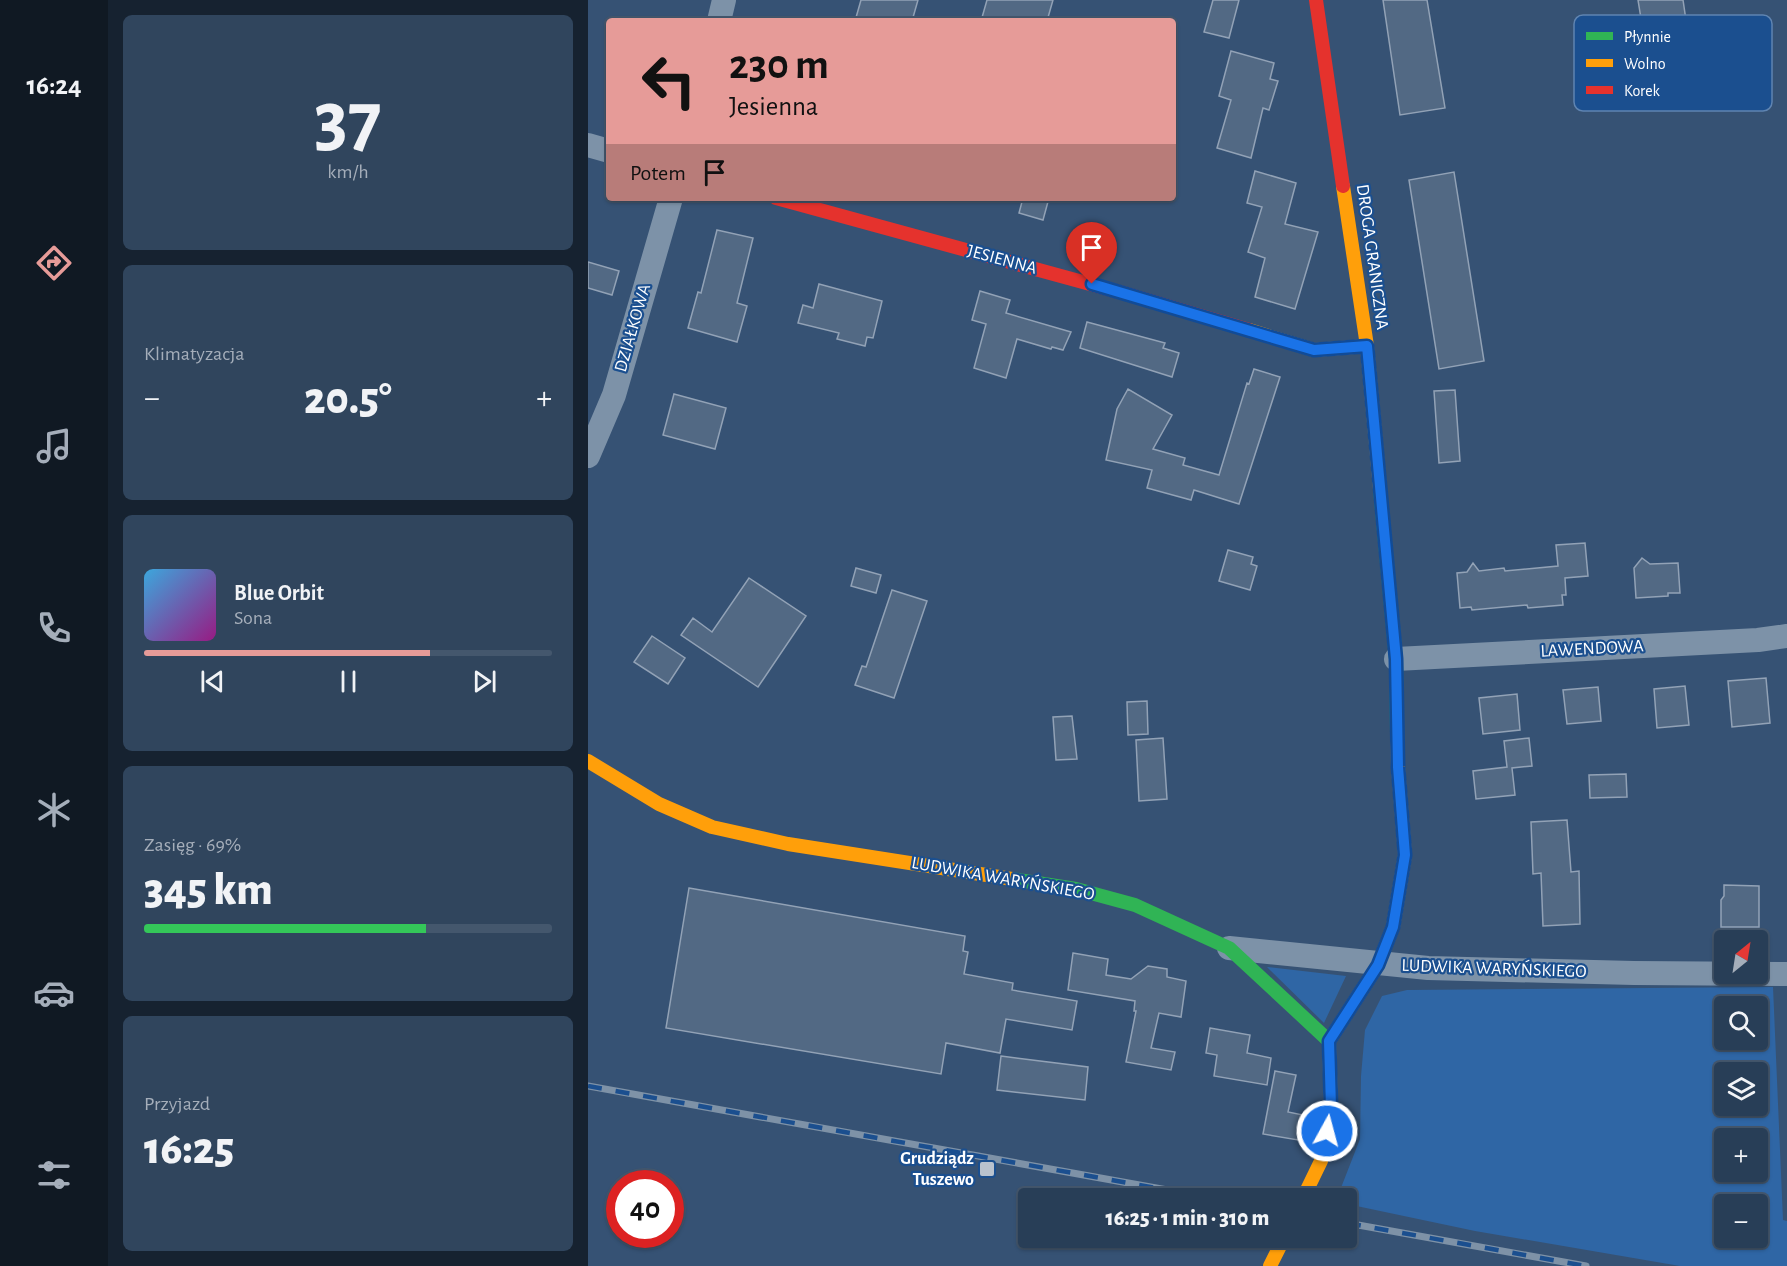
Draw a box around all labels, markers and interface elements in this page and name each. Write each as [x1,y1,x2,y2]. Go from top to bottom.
legend [1574,15,1772,111]
text: Płynnie [1624,29,1671,46]
icon: left [630,42,708,120]
text: 230 m [729,44,829,86]
text: Wolno [1624,56,1666,72]
text: 16:24 [26,72,82,99]
text: 37 [314,82,382,160]
text: Korek [1624,83,1661,99]
text: Jesienna [729,93,818,120]
icon: arrive [698,156,731,189]
text: km/h [327,162,369,182]
text: Potem [630,162,686,184]
street label: DROGA GRANICZNA [1353,183,1391,331]
pin [1066,222,1117,284]
icon: arrive [1075,231,1108,264]
icon: directions [33,242,75,284]
street label: JESIENNA [965,242,1039,278]
street label: DZIAŁKOWA [612,281,654,374]
text: Klimatyzacja [144,344,245,364]
text: 20.5° [304,377,392,422]
text: − [144,382,160,415]
text: + [536,382,552,415]
icon: music [33,425,75,467]
text: Blue Orbit [234,582,324,604]
icon: phone [33,607,75,649]
text: Sona [234,608,272,628]
street label: LAWENDOWA [1540,637,1645,661]
icon: previous [196,665,229,698]
icon: pause [332,665,365,698]
icon: next [468,665,501,698]
icon: climate [33,789,75,831]
text: Zasięg · 69% [144,835,241,855]
street label: LUDWIKA WARYŃSKIEGO [910,851,1096,904]
text: 345 km [144,868,273,913]
north arrow [1714,930,1768,984]
map controls [1714,930,1768,1248]
street label: LUDWIKA WARYŃSKIEGO [1401,954,1587,981]
icon: car [33,972,75,1014]
button: search [1714,996,1768,1050]
button: layers [1714,1062,1768,1116]
text: Przyjazd [144,1094,210,1114]
position arrow [1295,1099,1359,1163]
text: 16:25 [144,1127,234,1172]
button: + [1714,1128,1768,1182]
place label: Grudziądz Tuszewo [900,1150,974,1189]
icon: filters [33,1154,75,1196]
marker: Grudziądz Tuszewo [978,1160,996,1178]
speed limit sign: 40 [606,1170,684,1248]
button: − [1714,1194,1768,1248]
text: 16:25 · 1 min · 310 m [1106,1207,1269,1229]

